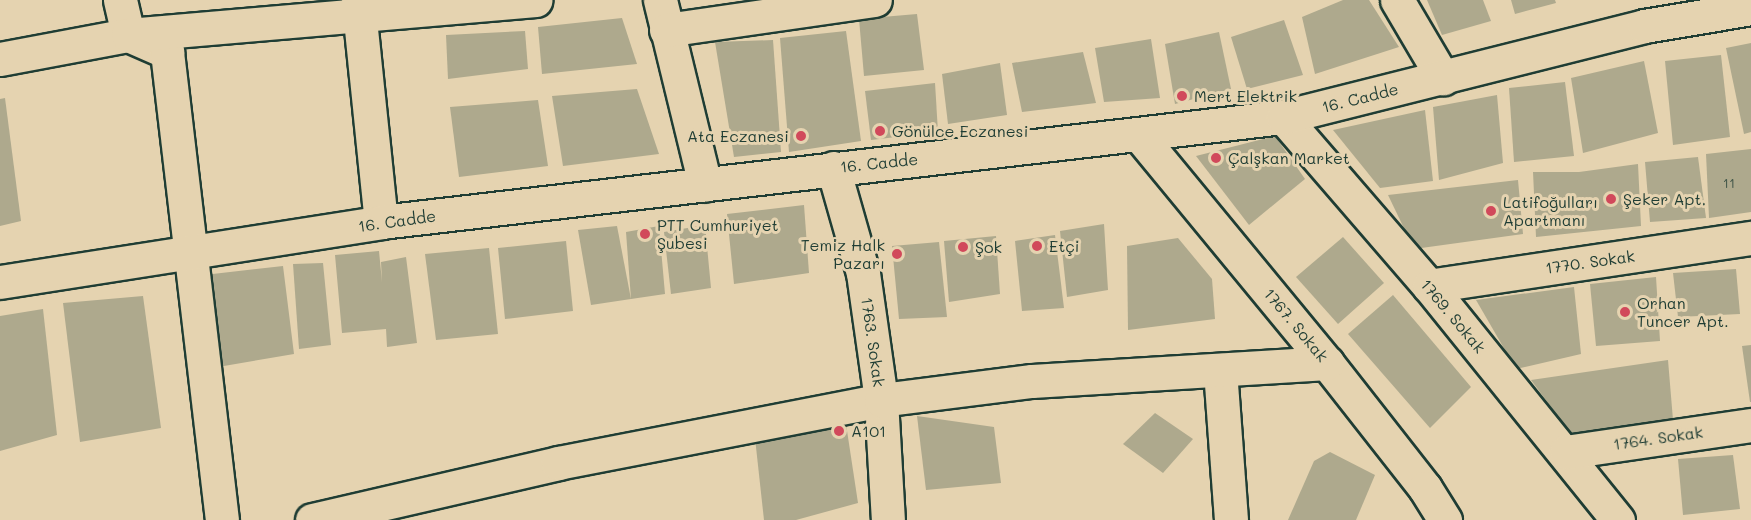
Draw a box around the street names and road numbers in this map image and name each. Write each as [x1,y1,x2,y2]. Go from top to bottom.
street label: 16. Cadde [1320,79,1400,117]
street label: 16. Cadde [839,149,919,177]
street label: 16. Cadde [357,206,437,236]
street label: 1770. Sokak [1544,246,1636,278]
street label: 1769. Sokak [1417,275,1489,357]
street label: 1767. Sokak [1260,284,1332,366]
street label: 1763. Sokak [857,296,889,388]
street label: 1764. Sokak [1612,422,1704,454]

